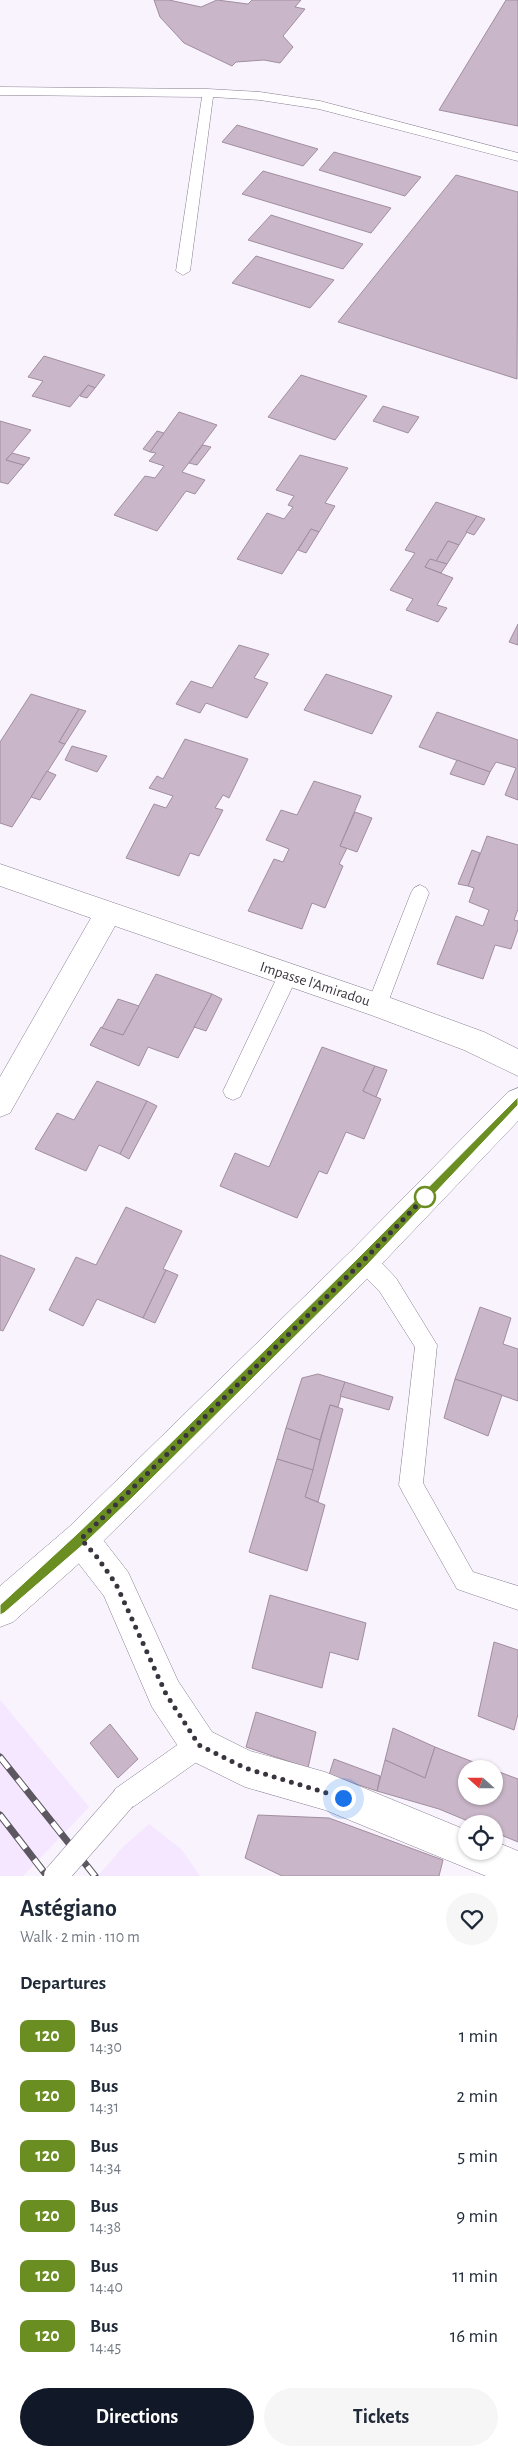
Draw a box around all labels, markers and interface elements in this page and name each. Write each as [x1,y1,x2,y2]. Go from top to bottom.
street label: Impasse l'Amiradou [258,959,372,1009]
unlabelled marker [414,1186,436,1208]
north arrow [458,1760,502,1805]
map controls [458,1760,503,1860]
your location [331,1786,356,1811]
button: locate [458,1815,503,1860]
button: heart [446,1893,498,1945]
text: Astégiano [20,1897,117,1921]
text: Walk · 2 min · 110 m [20,1929,140,1945]
text: Departures [20,1974,106,1993]
text: Bus [90,2017,118,2036]
text: 120 [35,2027,60,2045]
text: 1 min [459,2027,498,2046]
text: 14:30 [90,2039,122,2055]
text: Bus [90,2077,118,2096]
text: 120 [35,2087,60,2105]
text: 2 min [457,2087,498,2106]
text: 14:31 [90,2099,119,2115]
text: Bus [90,2137,118,2156]
text: 120 [35,2147,60,2165]
text: 5 min [457,2147,498,2166]
text: 14:34 [90,2159,121,2175]
text: Bus [90,2197,118,2216]
text: 120 [35,2207,60,2225]
text: 9 min [456,2207,498,2226]
text: 14:38 [90,2219,121,2235]
text: Bus [90,2257,118,2276]
text: 120 [35,2267,60,2285]
text: 11 min [452,2267,498,2286]
text: 14:40 [90,2279,123,2295]
text: Bus [90,2317,118,2336]
text: 120 [35,2327,60,2345]
text: 16 min [450,2327,498,2346]
text: 14:45 [90,2339,121,2355]
button: Directions [20,2388,254,2446]
button: Tickets [264,2388,498,2446]

